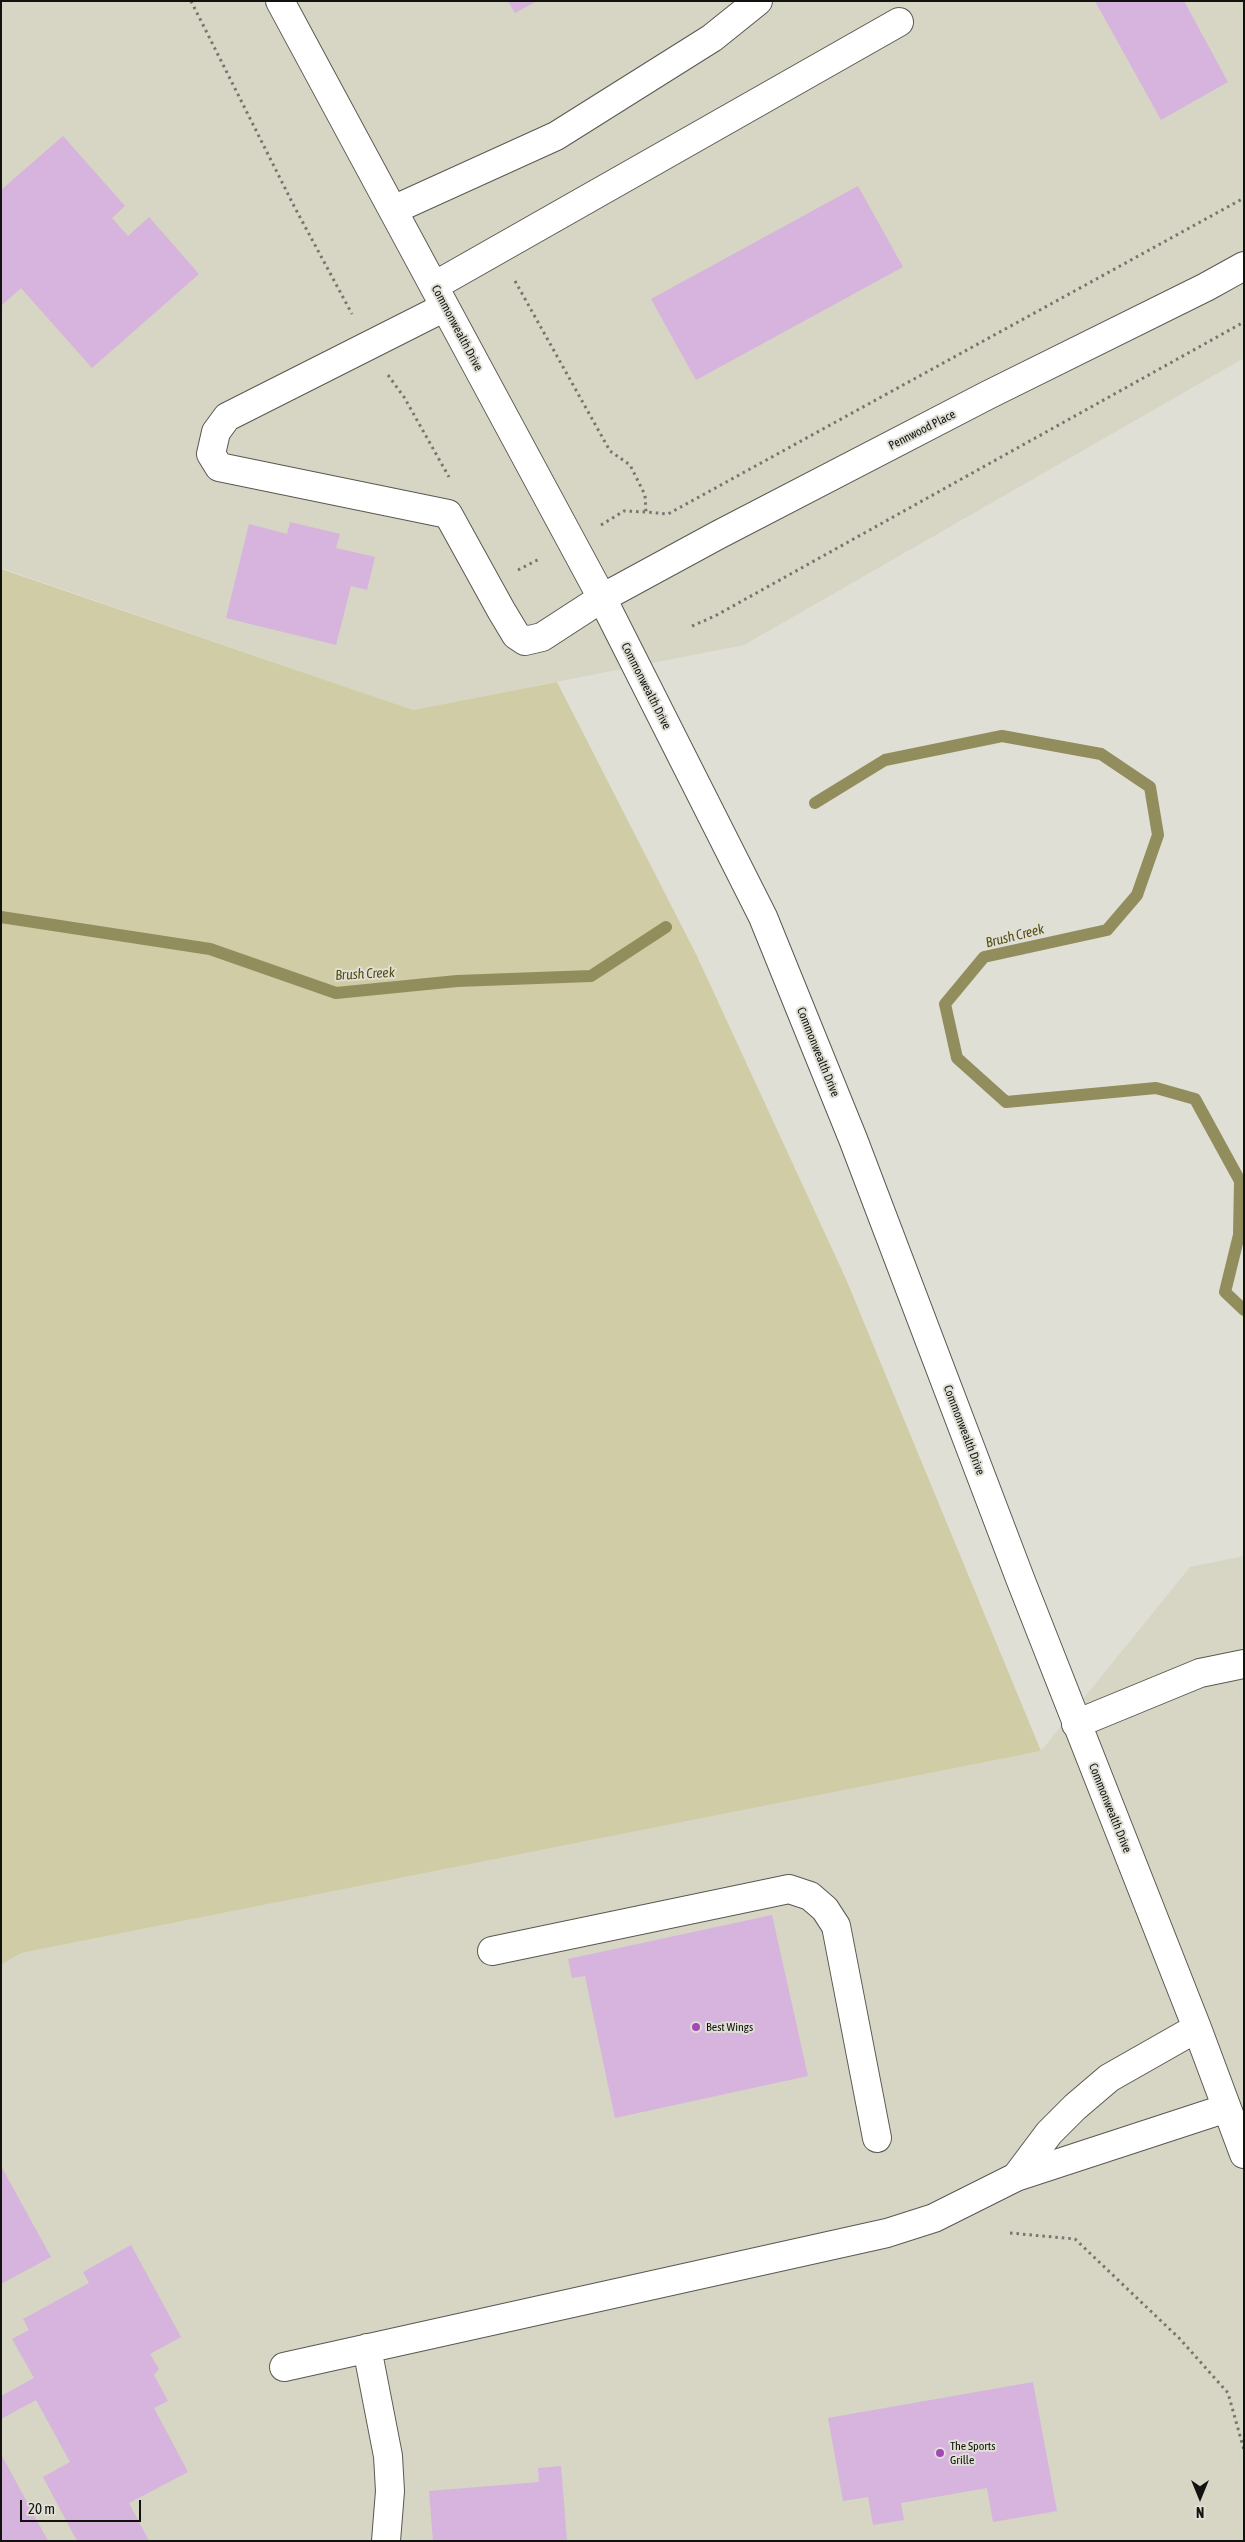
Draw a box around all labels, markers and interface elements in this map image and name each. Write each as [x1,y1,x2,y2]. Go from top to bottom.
street label: Commonwealth Drive [428,283,486,373]
street label: Pennwood Place [886,407,958,453]
street label: Commonwealth Drive [618,640,674,732]
water label: Brush Creek [984,921,1046,951]
water label: Brush Creek [335,964,395,984]
street label: Commonwealth Drive [793,1005,843,1099]
street label: Commonwealth Drive [940,1383,988,1477]
street label: Commonwealth Drive [1085,1761,1135,1855]
place label: Best Wings [706,2020,753,2034]
marker: Best Wings [690,2021,702,2033]
place label: The Sports Grille [950,2439,995,2467]
marker: The Sports Grille [934,2447,946,2459]
north arrow [1175,2472,1225,2522]
scale bar [22,2490,144,2522]
text: 20 m [28,2500,55,2517]
text: N [1196,2504,1204,2520]

